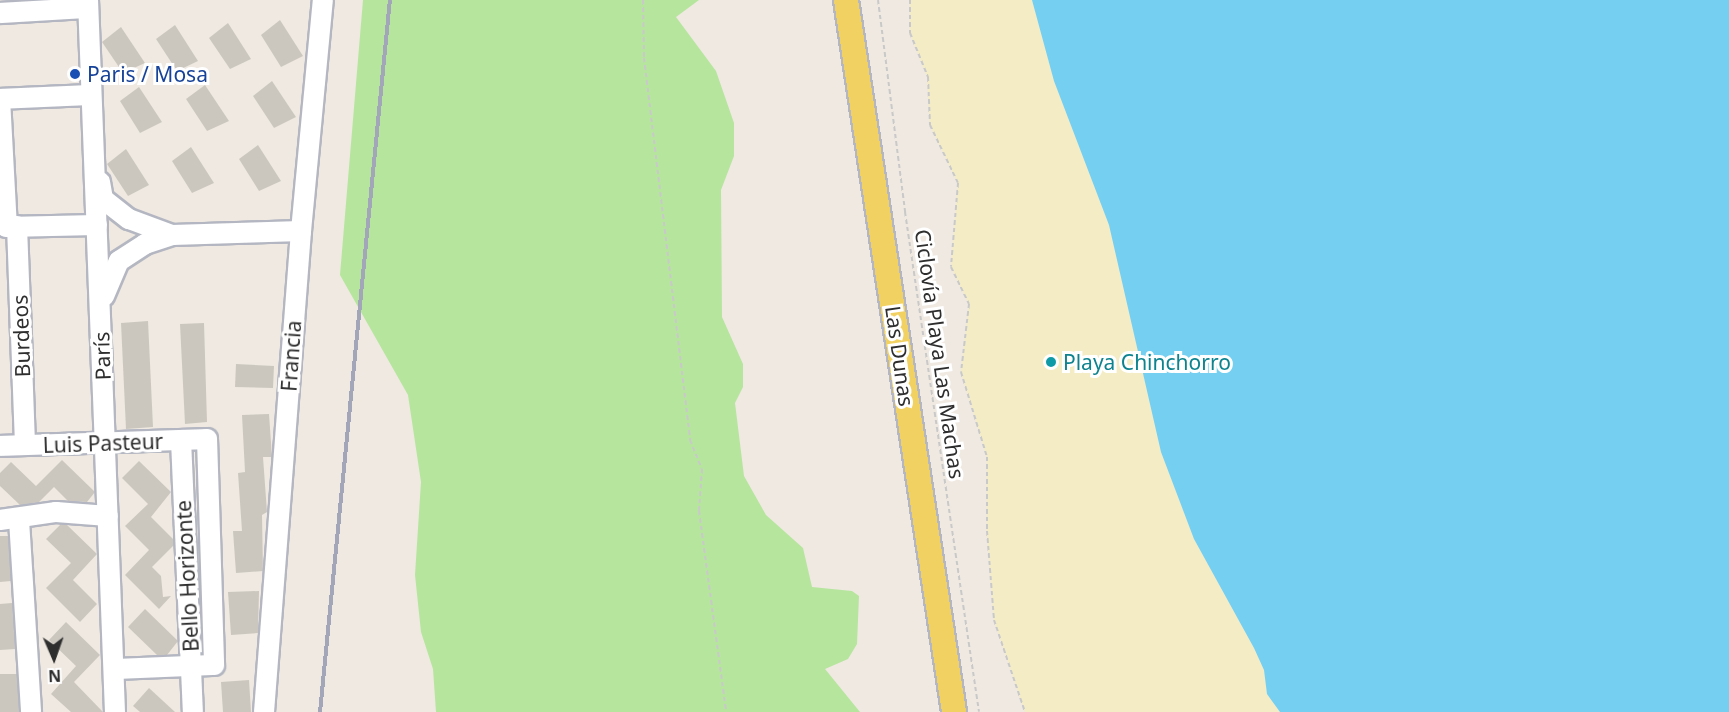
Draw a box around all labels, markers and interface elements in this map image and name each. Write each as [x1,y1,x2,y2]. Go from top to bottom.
place label: Paris / Mosa [87,61,208,87]
marker: Paris / Mosa [68,67,82,81]
street label: Ciclovía Playa Las Machas [910,228,970,480]
street label: Burdeos [7,294,35,378]
street label: Las Dunas [880,304,920,408]
street label: Francia [276,320,306,392]
street label: París [89,331,115,381]
place label: Playa Chinchorro [1063,349,1231,375]
marker: Playa Chinchorro [1044,355,1058,369]
street label: Luis Pasteur [42,428,164,458]
street label: Bello Horizonte [170,500,204,652]
north arrow [24,628,84,688]
text: N [48,665,62,687]

